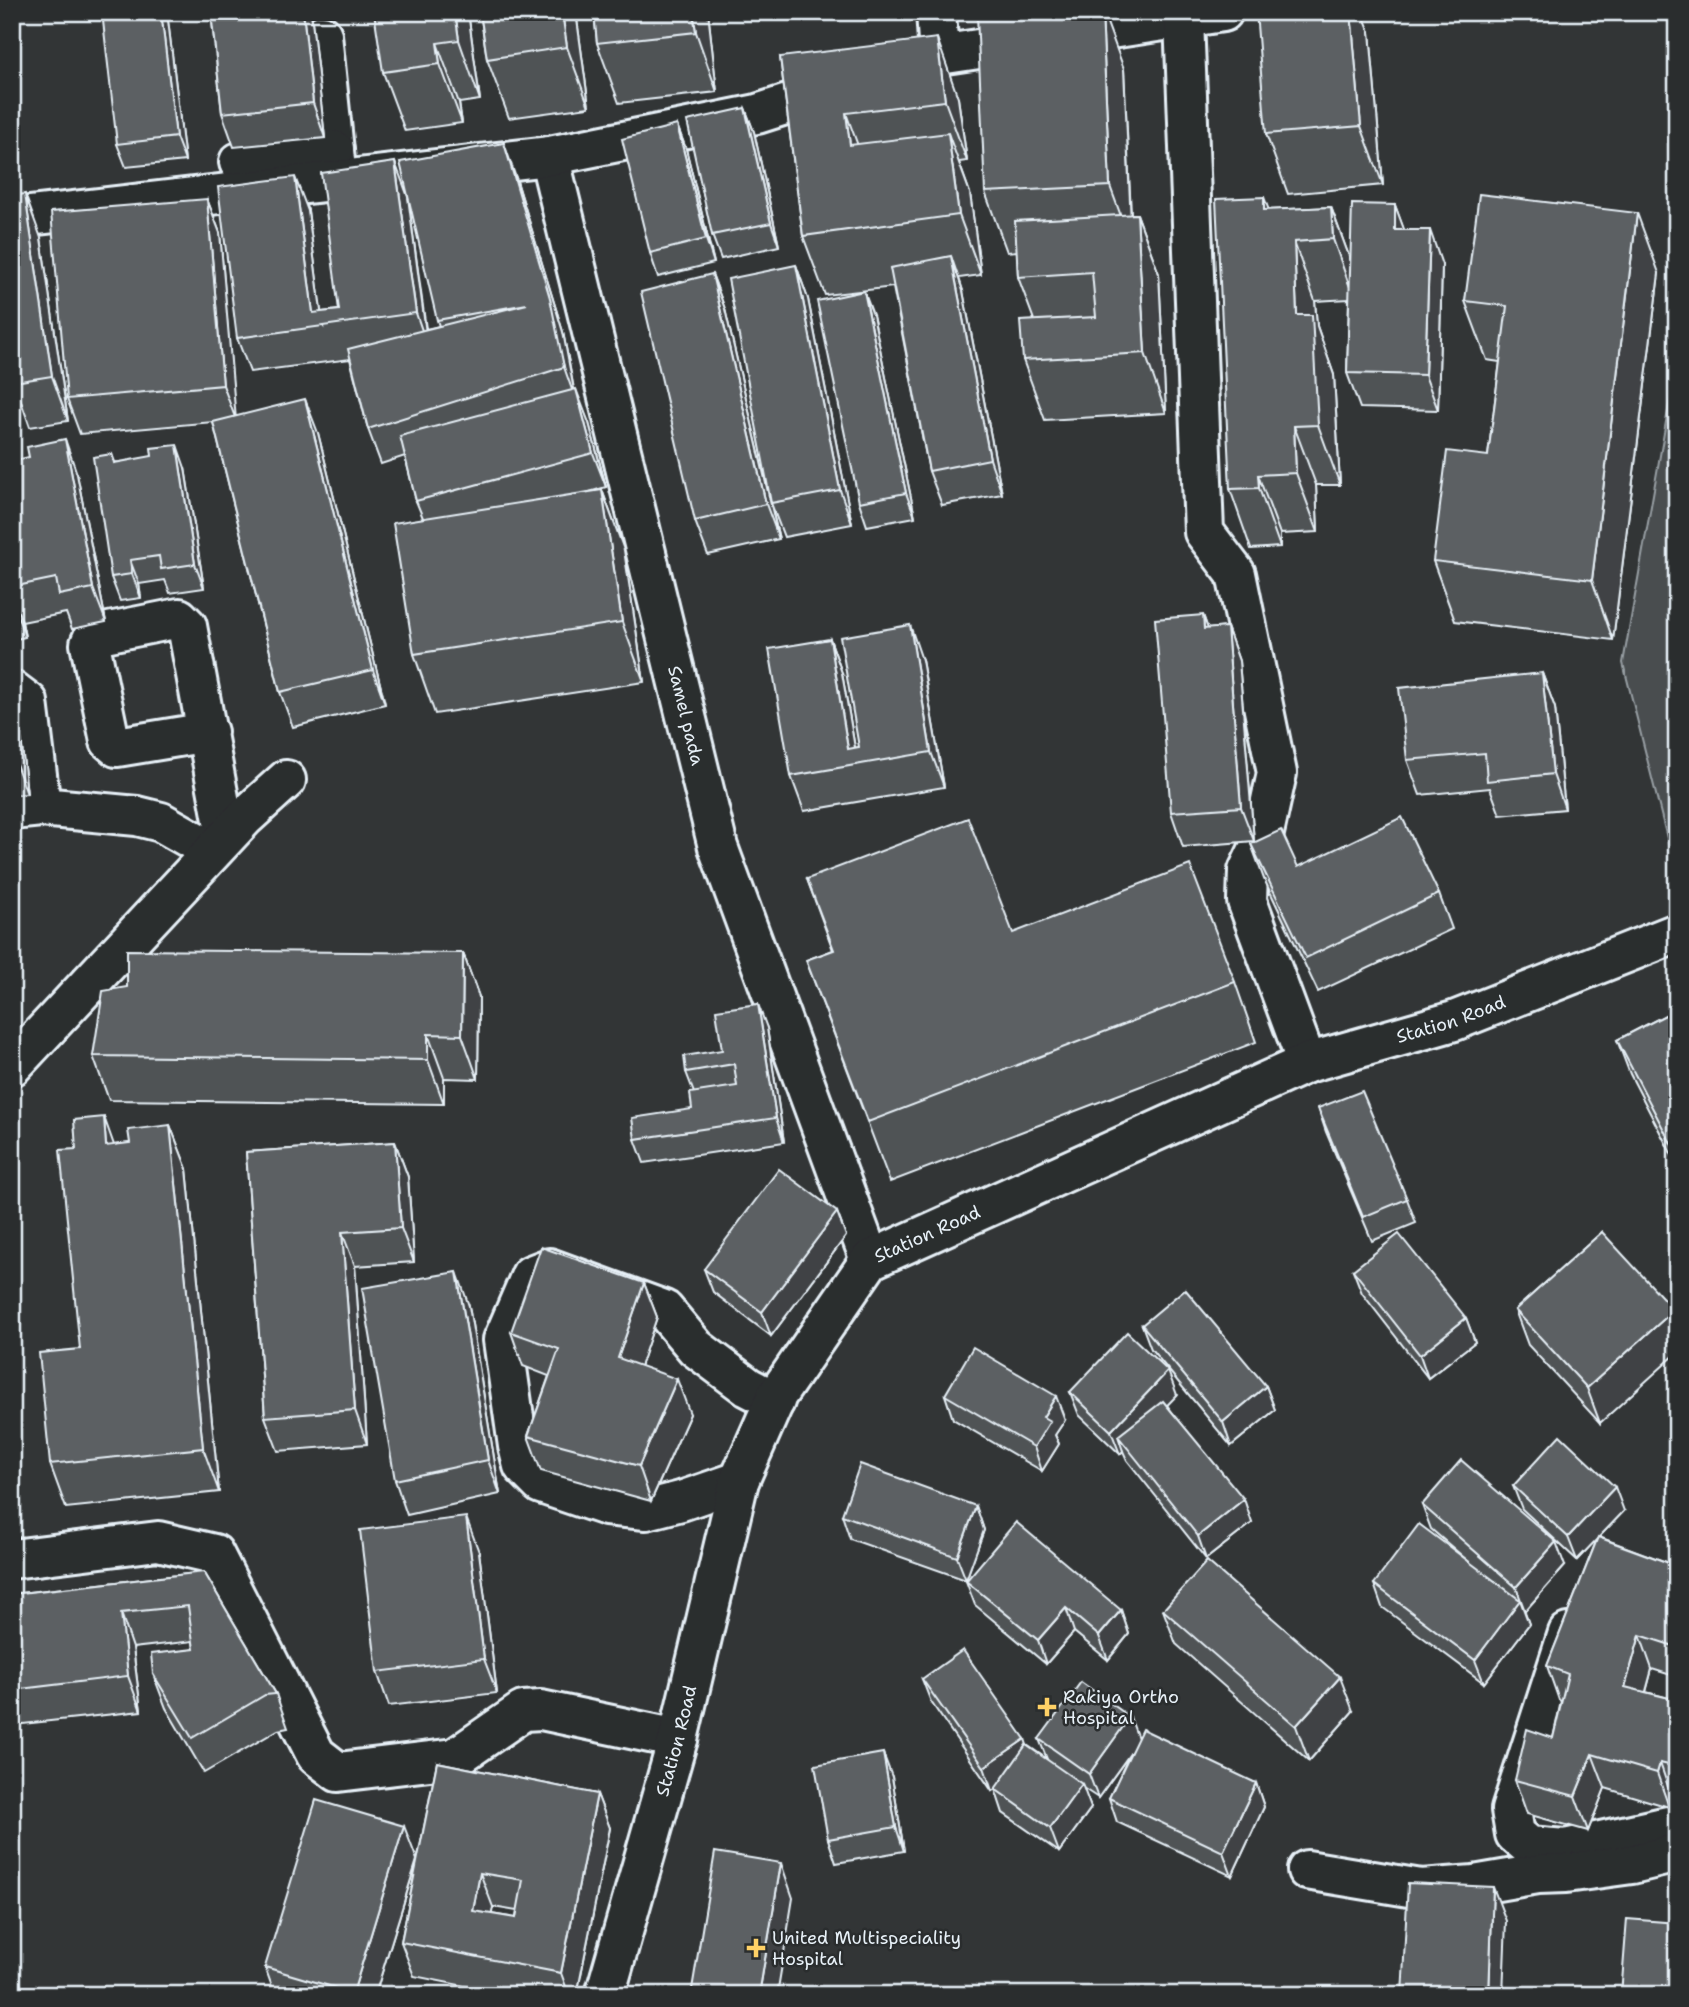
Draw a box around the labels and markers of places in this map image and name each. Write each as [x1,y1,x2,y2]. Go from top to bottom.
place label: Rakiya Ortho Hospital [1063,1685,1179,1730]
marker: Rakiya Ortho Hospital [1037,1697,1057,1717]
place label: United Multispeciality Hospital [772,1926,961,1971]
marker: United Multispeciality Hospital [746,1938,766,1958]

